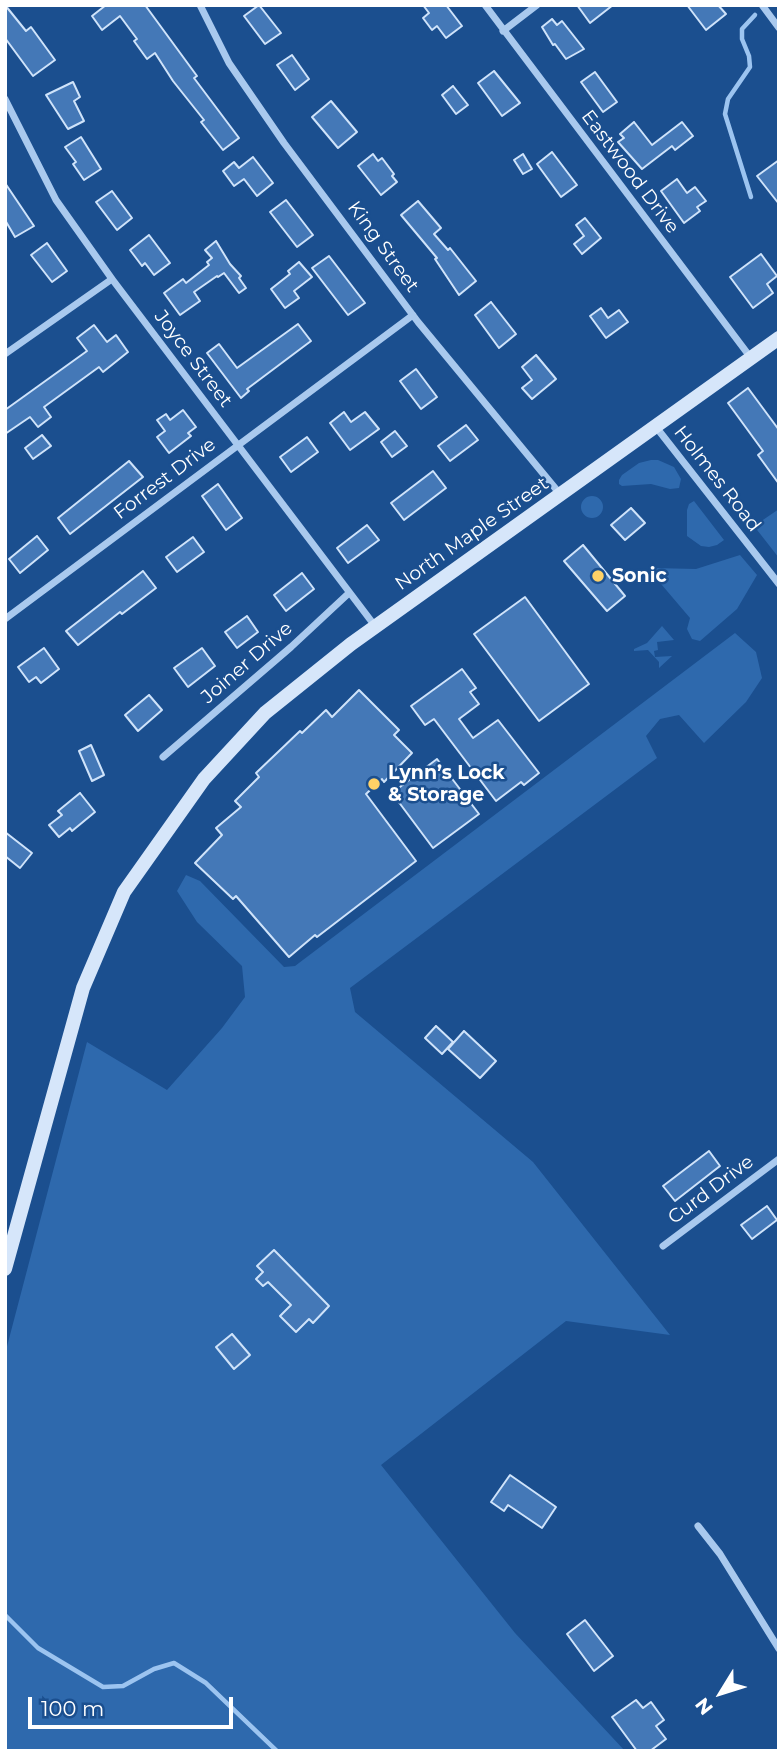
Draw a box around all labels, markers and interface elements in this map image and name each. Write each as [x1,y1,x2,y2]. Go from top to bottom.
street label: Eastwood Drive [576,106,684,238]
street label: King Street [342,197,424,297]
street label: Joyce Street [149,306,237,412]
street label: Holmes Road [669,422,765,536]
street label: Forrest Drive [110,433,220,525]
street label: North Maple Street [391,472,553,596]
place label: Sonic [612,565,667,587]
marker: Sonic [590,568,606,584]
street label: Joiner Drive [197,617,297,709]
place label: Lynn’s Lock & Storage [388,762,505,806]
marker: Lynn’s Lock & Storage [366,776,382,792]
street label: Curd Drive [664,1151,758,1229]
north arrow [686,1658,756,1728]
scale bar [32,1682,236,1726]
text: N [690,1693,718,1719]
text: 100 m [41,1696,104,1721]

